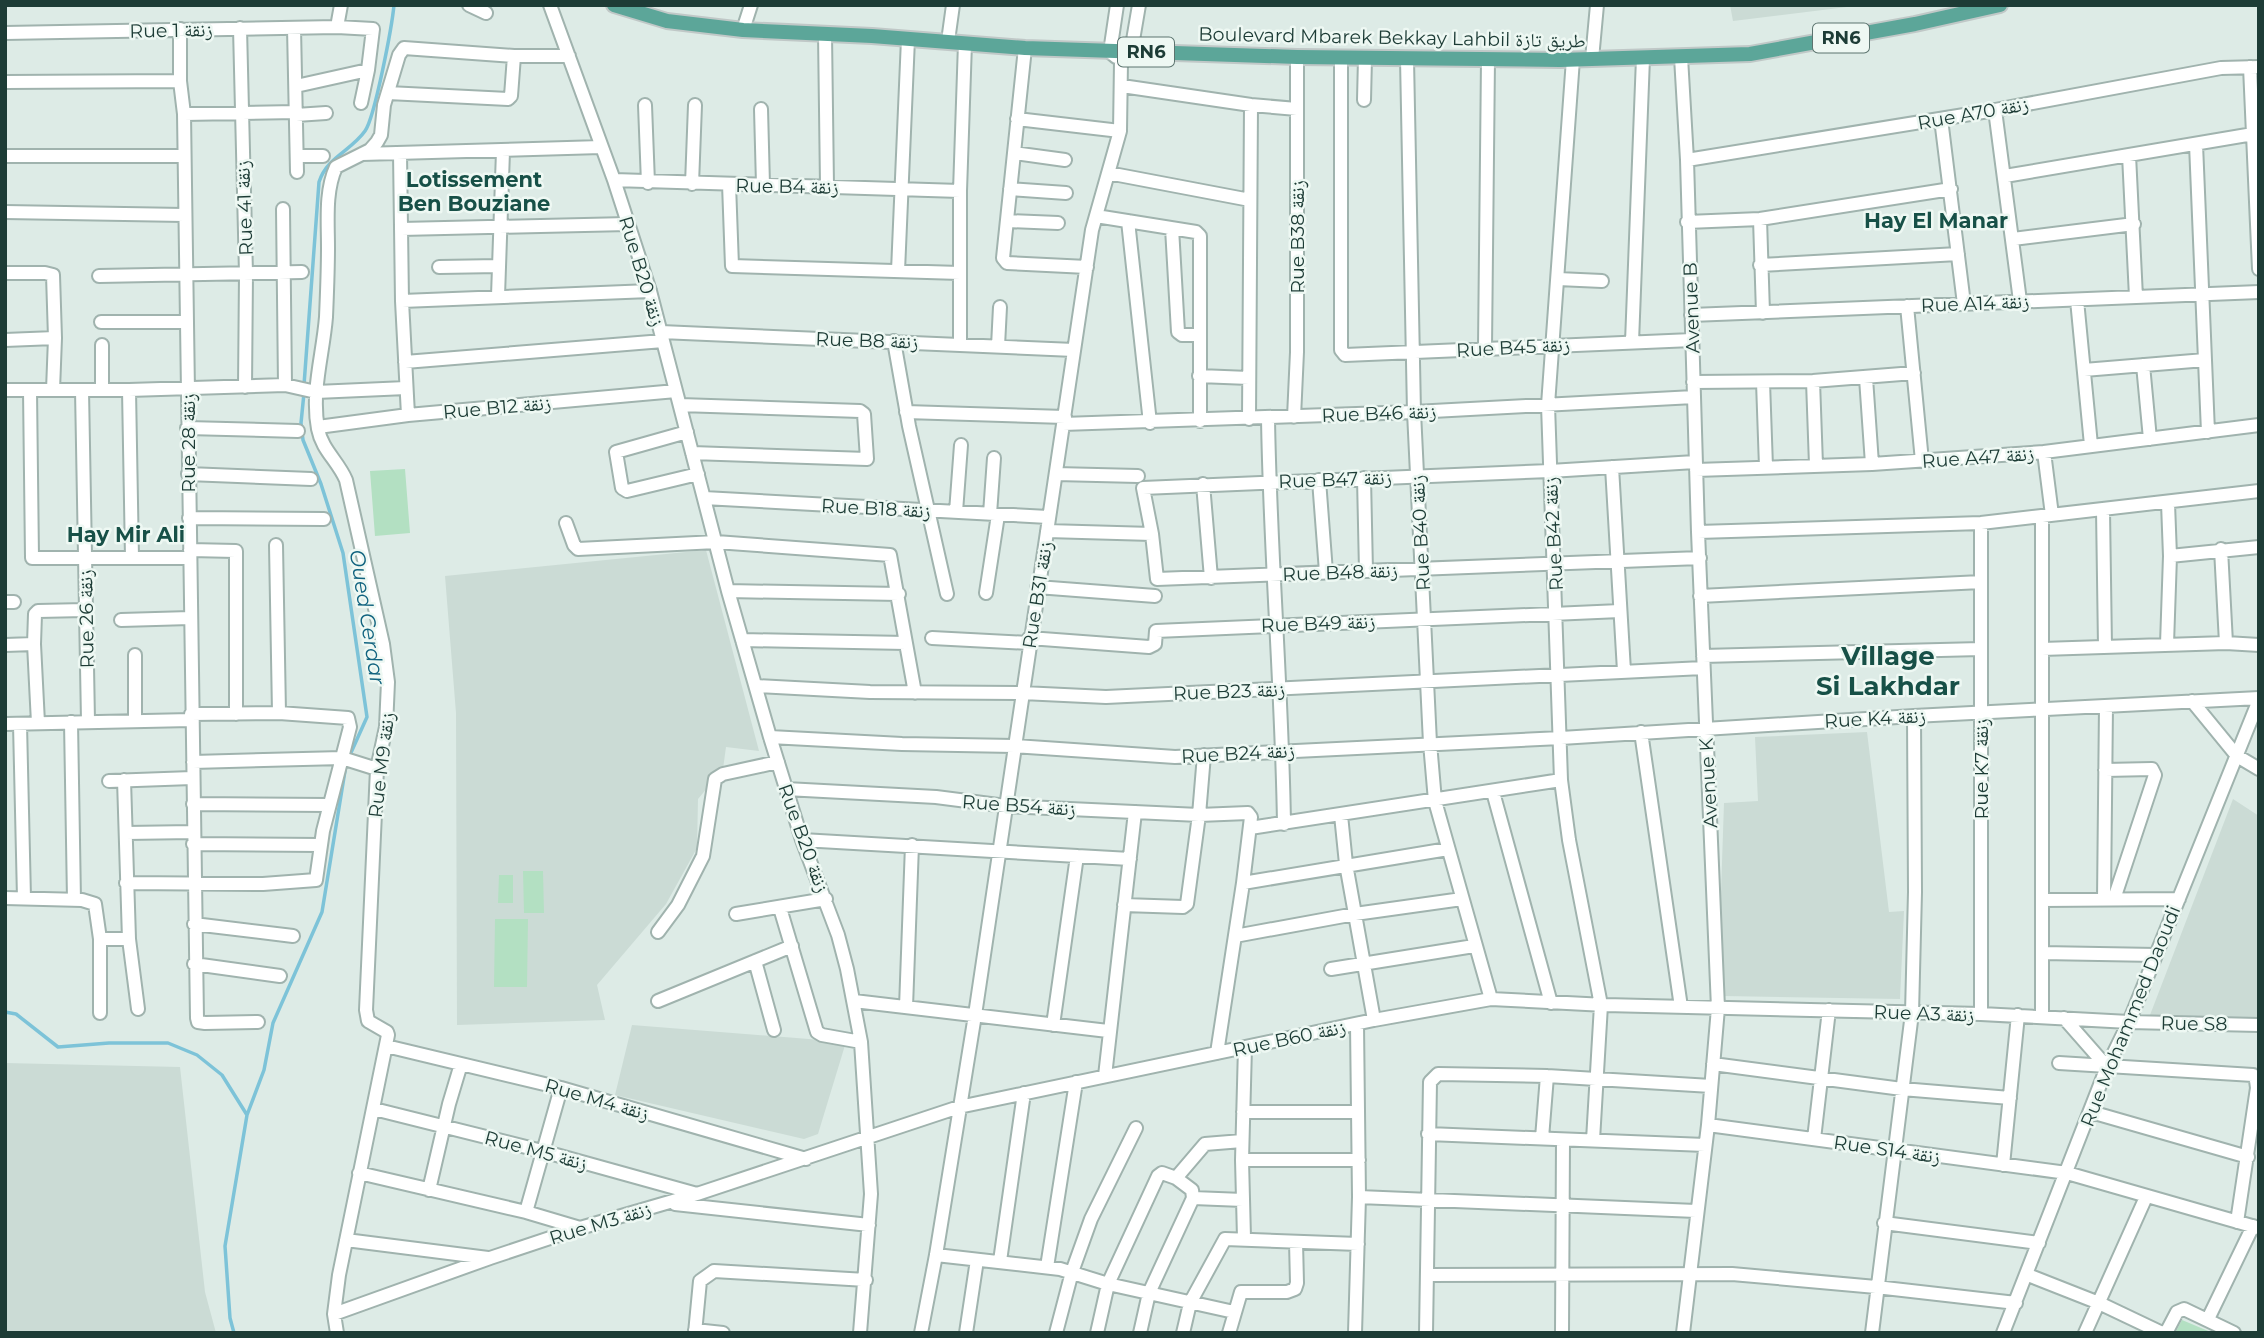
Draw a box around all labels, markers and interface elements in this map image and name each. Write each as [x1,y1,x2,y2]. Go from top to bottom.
street label: Rue زنقة 1 [129,18,213,43]
street label: Boulevard Mbarek Bekkay Lahbil طريق تازة [1198,23,1586,52]
road number: RN6 [1813,24,1869,52]
road number: RN6 [1118,38,1174,66]
street label: Rue A70 زنقة [1916,92,2030,135]
street label: Rue 41 زنقة [231,160,258,256]
district label: Lotissement Ben Bouziane [398,167,550,216]
street label: Rue B4 زنقة [735,174,839,199]
street label: Rue B38 زنقة [1286,180,1309,294]
district label: Hay El Manar [1864,208,2008,233]
street label: Rue B20 زنقة [614,213,669,329]
street label: Avenue B [1678,262,1705,354]
street label: Rue A14 زنقة [1920,290,2030,317]
street label: Rue B8 زنقة [815,327,919,354]
street label: Rue B45 زنقة [1455,333,1571,362]
street label: Rue B12 زنقة [442,391,552,424]
street label: Rue 28 زنقة [177,393,200,493]
street label: Rue B46 زنقة [1321,400,1437,427]
street label: Rue A47 زنقة [1921,442,2035,473]
street label: Rue B47 زنقة [1278,466,1392,493]
street label: Rue B40 زنقة [1406,474,1435,591]
street label: Rue B42 زنقة [1539,476,1568,592]
street label: Rue B18 زنقة [821,494,931,523]
district label: Hay Mir Ali [67,522,185,547]
street label: Rue B31 زنقة [1018,540,1057,650]
water label: Oued Cerdar [344,548,391,687]
street label: Rue B48 زنقة [1282,559,1398,586]
street label: Rue 26 زنقة [74,569,99,669]
street label: Rue B49 زنقة [1260,610,1376,637]
district label: Village Si Lakhdar [1816,640,1960,702]
street label: Rue B23 زنقة [1173,678,1286,705]
street label: Rue K4 زنقة [1824,704,1926,733]
street label: Rue M9 زنقة [364,711,399,819]
street label: Rue K7 زنقة [1970,718,1993,820]
street label: Avenue K [1695,737,1722,829]
street label: Rue B24 زنقة [1181,739,1295,768]
street label: Rue B20 زنقة [773,781,834,896]
street label: Rue B54 زنقة [961,790,1077,821]
street label: Rue Mohammed Daoudi [2076,902,2185,1130]
street label: Rue A3 زنقة [1873,1000,1975,1027]
street label: Rue S8 [2160,1011,2228,1036]
street label: Rue B60 زنقة [1231,1015,1348,1062]
street label: Rue M4 زنقة [542,1074,652,1125]
street label: Rue M5 زنقة [482,1126,590,1175]
street label: Rue S14 زنقة [1832,1131,1942,1168]
street label: Rue M3 زنقة [546,1197,654,1250]

